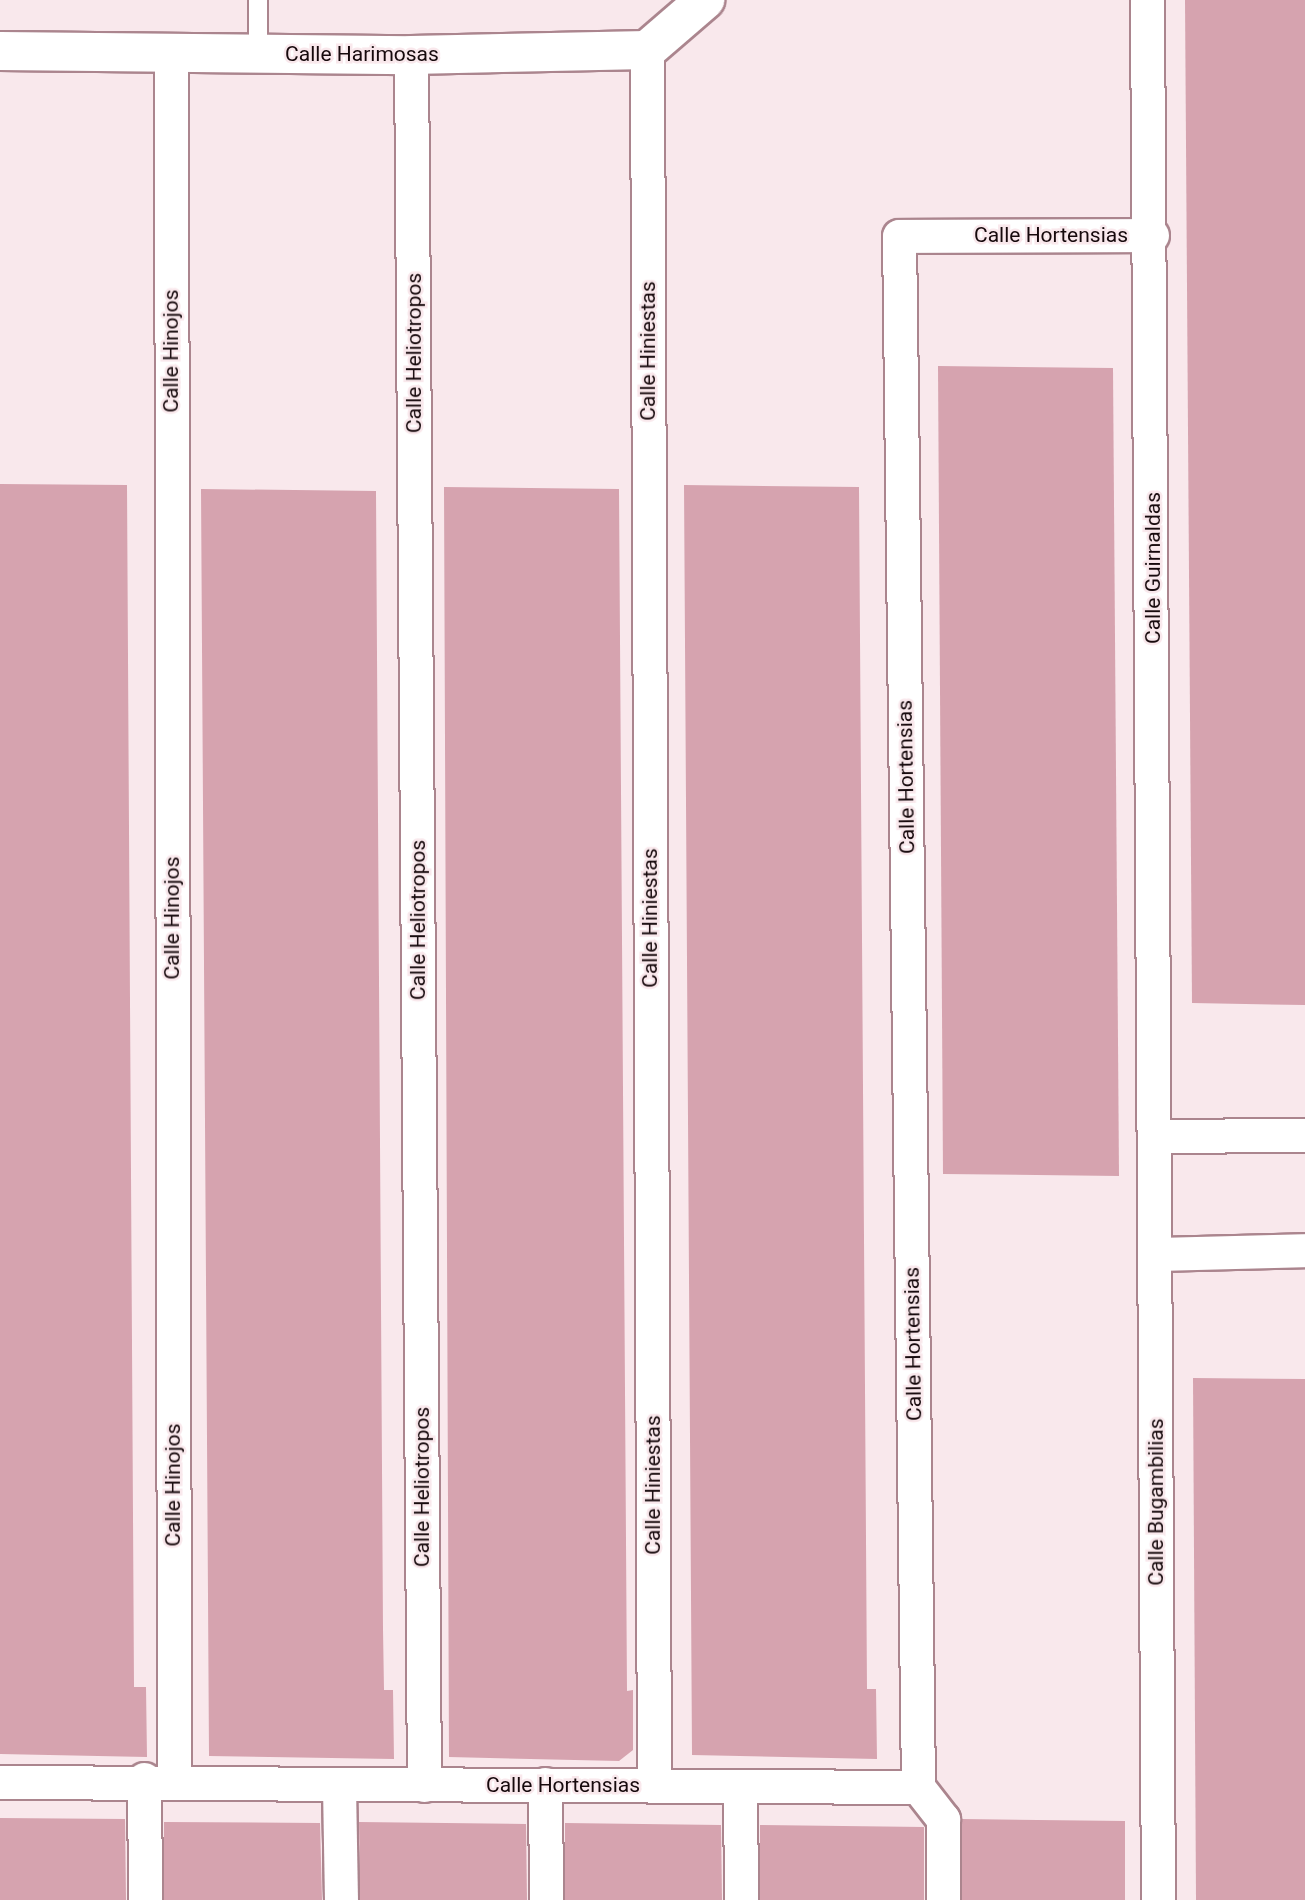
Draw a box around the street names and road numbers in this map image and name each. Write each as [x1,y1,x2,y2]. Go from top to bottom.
street label: Calle Harimosas [285,41,439,67]
street label: Calle Hortensias [974,222,1128,248]
street label: Calle Heliotropos [401,273,427,433]
street label: Calle Hiniestas [635,281,661,421]
street label: Calle Hinojos [158,289,184,413]
street label: Calle Guirnaldas [1140,492,1166,644]
street label: Calle Hortensias [892,700,920,854]
street label: Calle Heliotropos [405,840,431,1000]
street label: Calle Hiniestas [637,848,663,988]
street label: Calle Hinojos [159,856,185,980]
street label: Calle Hortensias [899,1267,927,1421]
street label: Calle Heliotropos [409,1407,435,1567]
street label: Calle Hiniestas [640,1415,666,1555]
street label: Calle Bugambilias [1143,1418,1169,1586]
street label: Calle Hinojos [160,1423,186,1547]
street label: Calle Hortensias [486,1772,640,1798]

